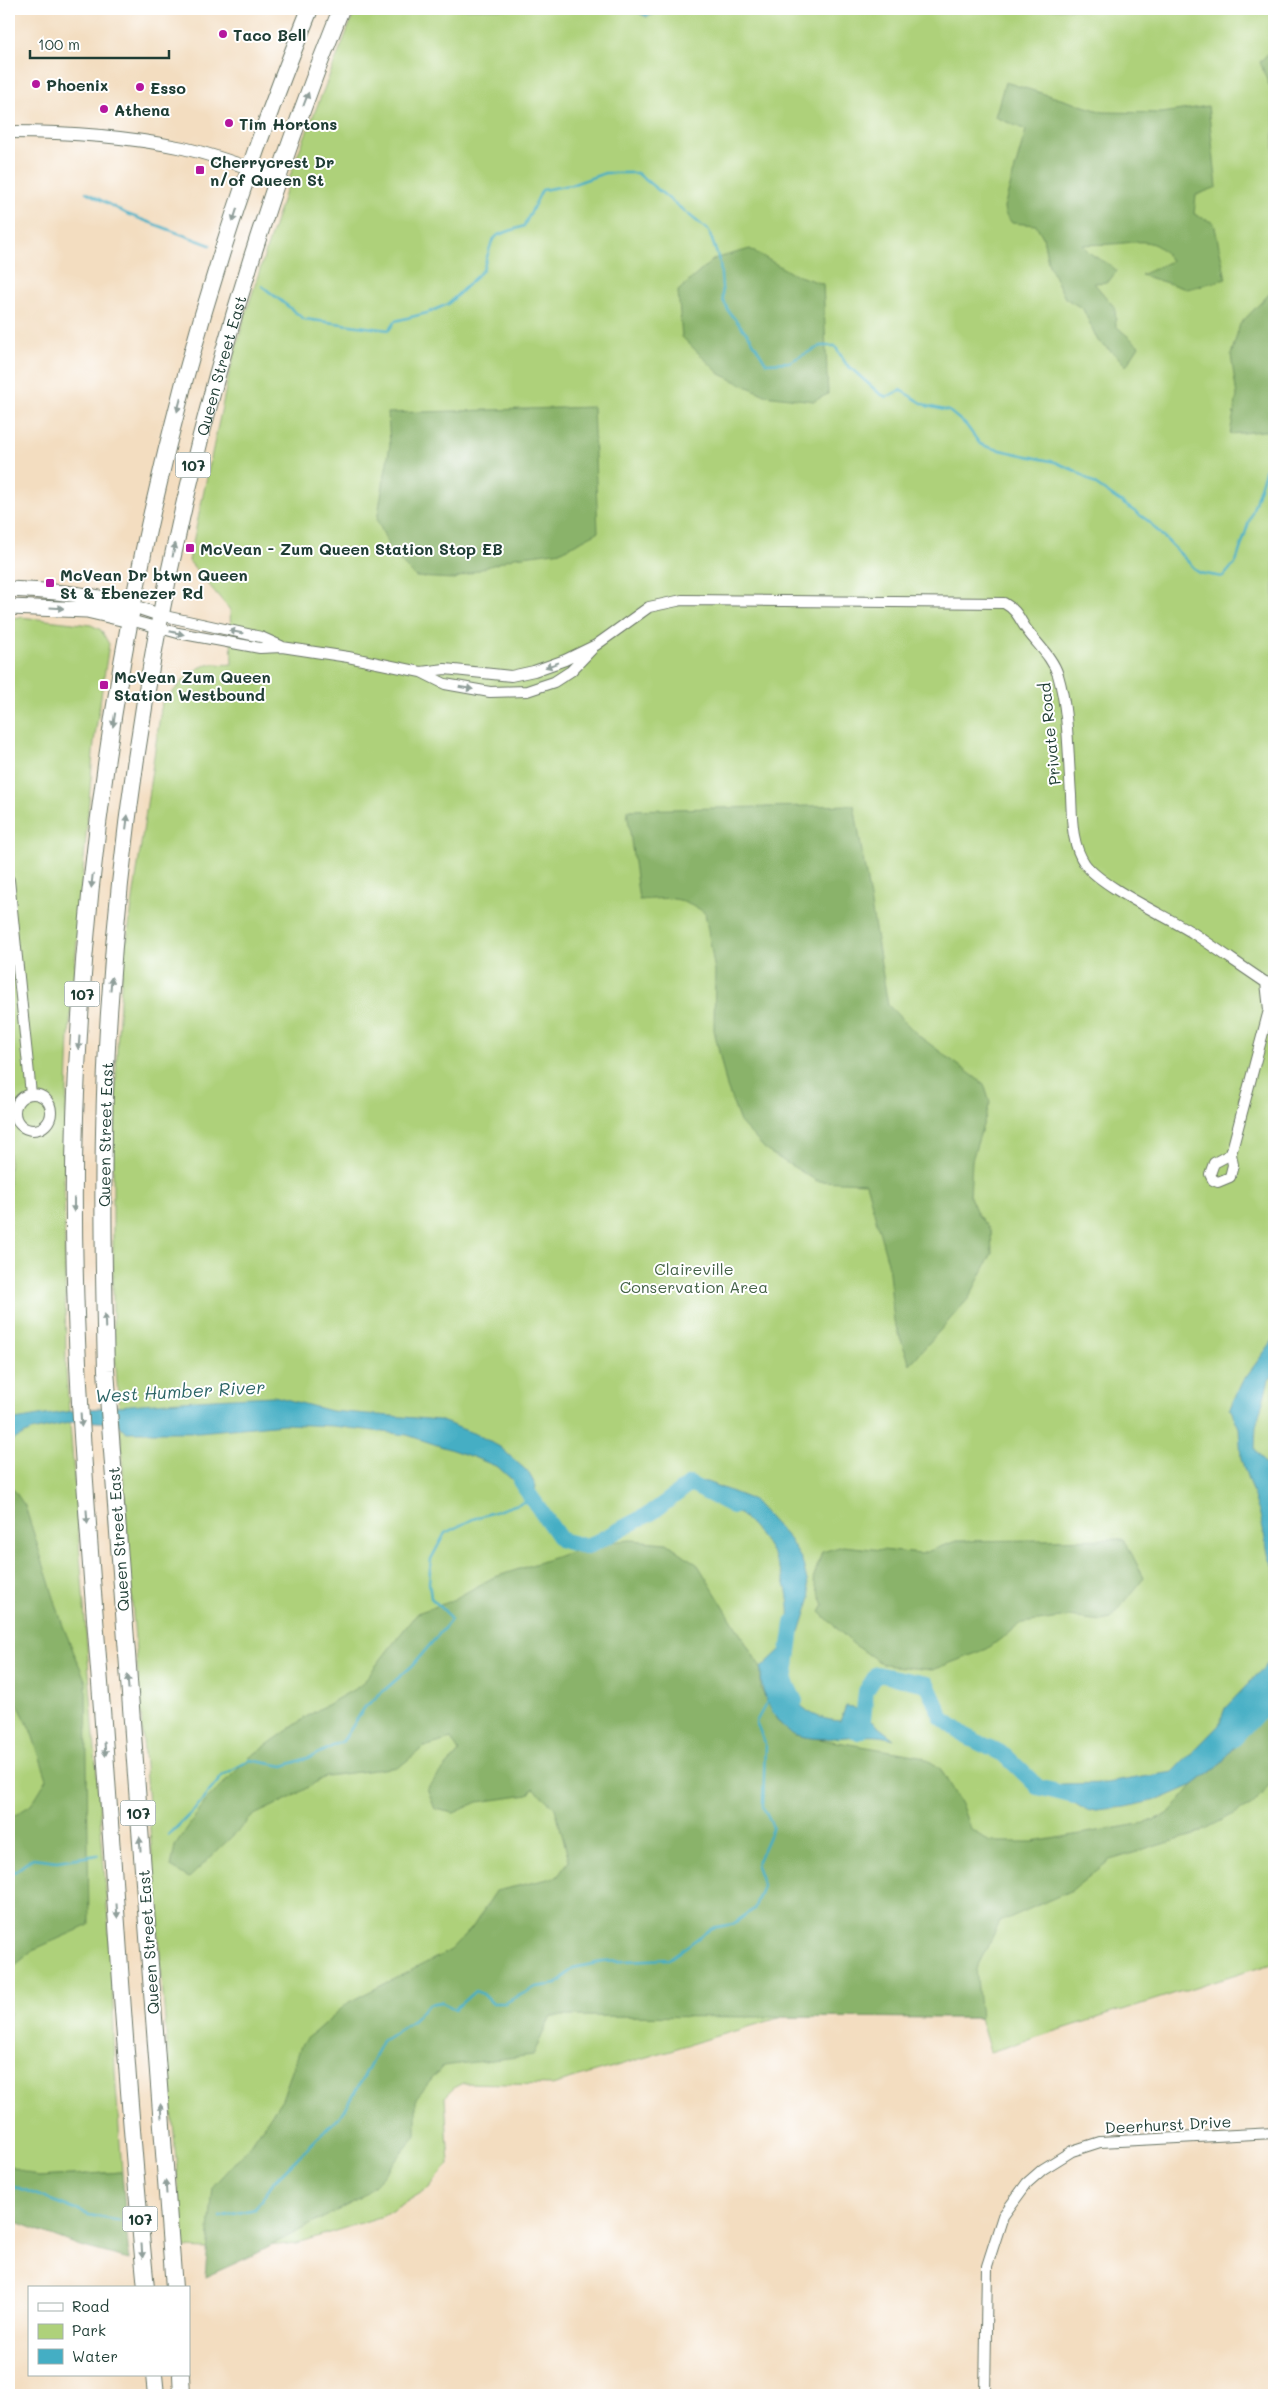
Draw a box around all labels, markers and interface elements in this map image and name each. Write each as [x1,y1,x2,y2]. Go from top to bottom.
place label: Taco Bell [233,24,306,45]
scale bar [30,28,169,60]
marker: Taco Bell [217,28,229,40]
text: 100 m [38,34,80,54]
place label: Phoenix [46,74,108,95]
place label: Esso [150,77,186,98]
marker: Phoenix [30,78,42,90]
marker: Esso [134,81,146,93]
one-way arrow [303,92,310,107]
place label: Athena [114,99,170,120]
marker: Athena [98,103,110,115]
place label: Tim Hortons [239,113,337,134]
marker: Tim Hortons [223,117,235,129]
place label: Cherrycrest Dr n/of Queen St [210,151,334,190]
marker: Cherrycrest Dr n/of Queen St [194,164,206,176]
one-way arrow [231,208,239,223]
street label: Queen Street East [191,293,250,438]
one-way arrow [174,398,182,413]
road number: 107 [176,452,210,478]
place label: McVean - Zum Queen Station Stop EB [200,538,503,559]
one-way arrow [170,542,178,557]
marker: McVean - Zum Queen Station Stop EB [184,542,196,554]
place label: McVean Dr btwn Queen St & Ebenezer Rd [60,564,248,603]
marker: McVean Dr btwn Queen St & Ebenezer Rd [44,577,56,589]
one-way arrow [50,604,66,612]
one-way arrow [228,628,244,636]
one-way arrow [170,629,185,637]
one-way arrow [544,662,559,669]
place label: McVean Zum Queen Station Westbound [114,666,271,705]
marker: McVean Zum Queen Station Westbound [98,679,110,691]
street label: Private Road [1033,682,1065,786]
one-way arrow [459,684,475,692]
one-way arrow [109,712,117,728]
one-way arrow [124,814,132,830]
one-way arrow [88,873,96,889]
one-way arrow [107,976,115,992]
road number: 107 [64,982,100,1006]
one-way arrow [74,1035,82,1051]
street label: Queen Street East [93,1062,117,1207]
one-way arrow [70,1198,78,1214]
park label: Claireville Conservation Area [620,1258,768,1297]
one-way arrow [101,1313,109,1329]
water label: West Humber River [94,1375,266,1407]
one-way arrow [77,1412,85,1428]
street label: Queen Street East [102,1466,134,1612]
one-way arrow [84,1509,92,1525]
one-way arrow [124,1674,132,1690]
one-way arrow [101,1741,109,1757]
road number: 107 [120,1800,156,1826]
one-way arrow [136,1836,144,1852]
street label: Queen Street East [132,1869,164,2015]
one-way arrow [113,1903,121,1919]
one-way arrow [156,2102,164,2118]
street label: Deerhurst Drive [1104,2110,1232,2138]
one-way arrow [162,2179,170,2195]
road number: 107 [122,2206,158,2232]
one-way arrow [139,2243,147,2259]
legend [28,2286,190,2376]
text: Road [72,2296,109,2316]
text: Park [72,2320,106,2340]
text: Water [72,2346,118,2366]

